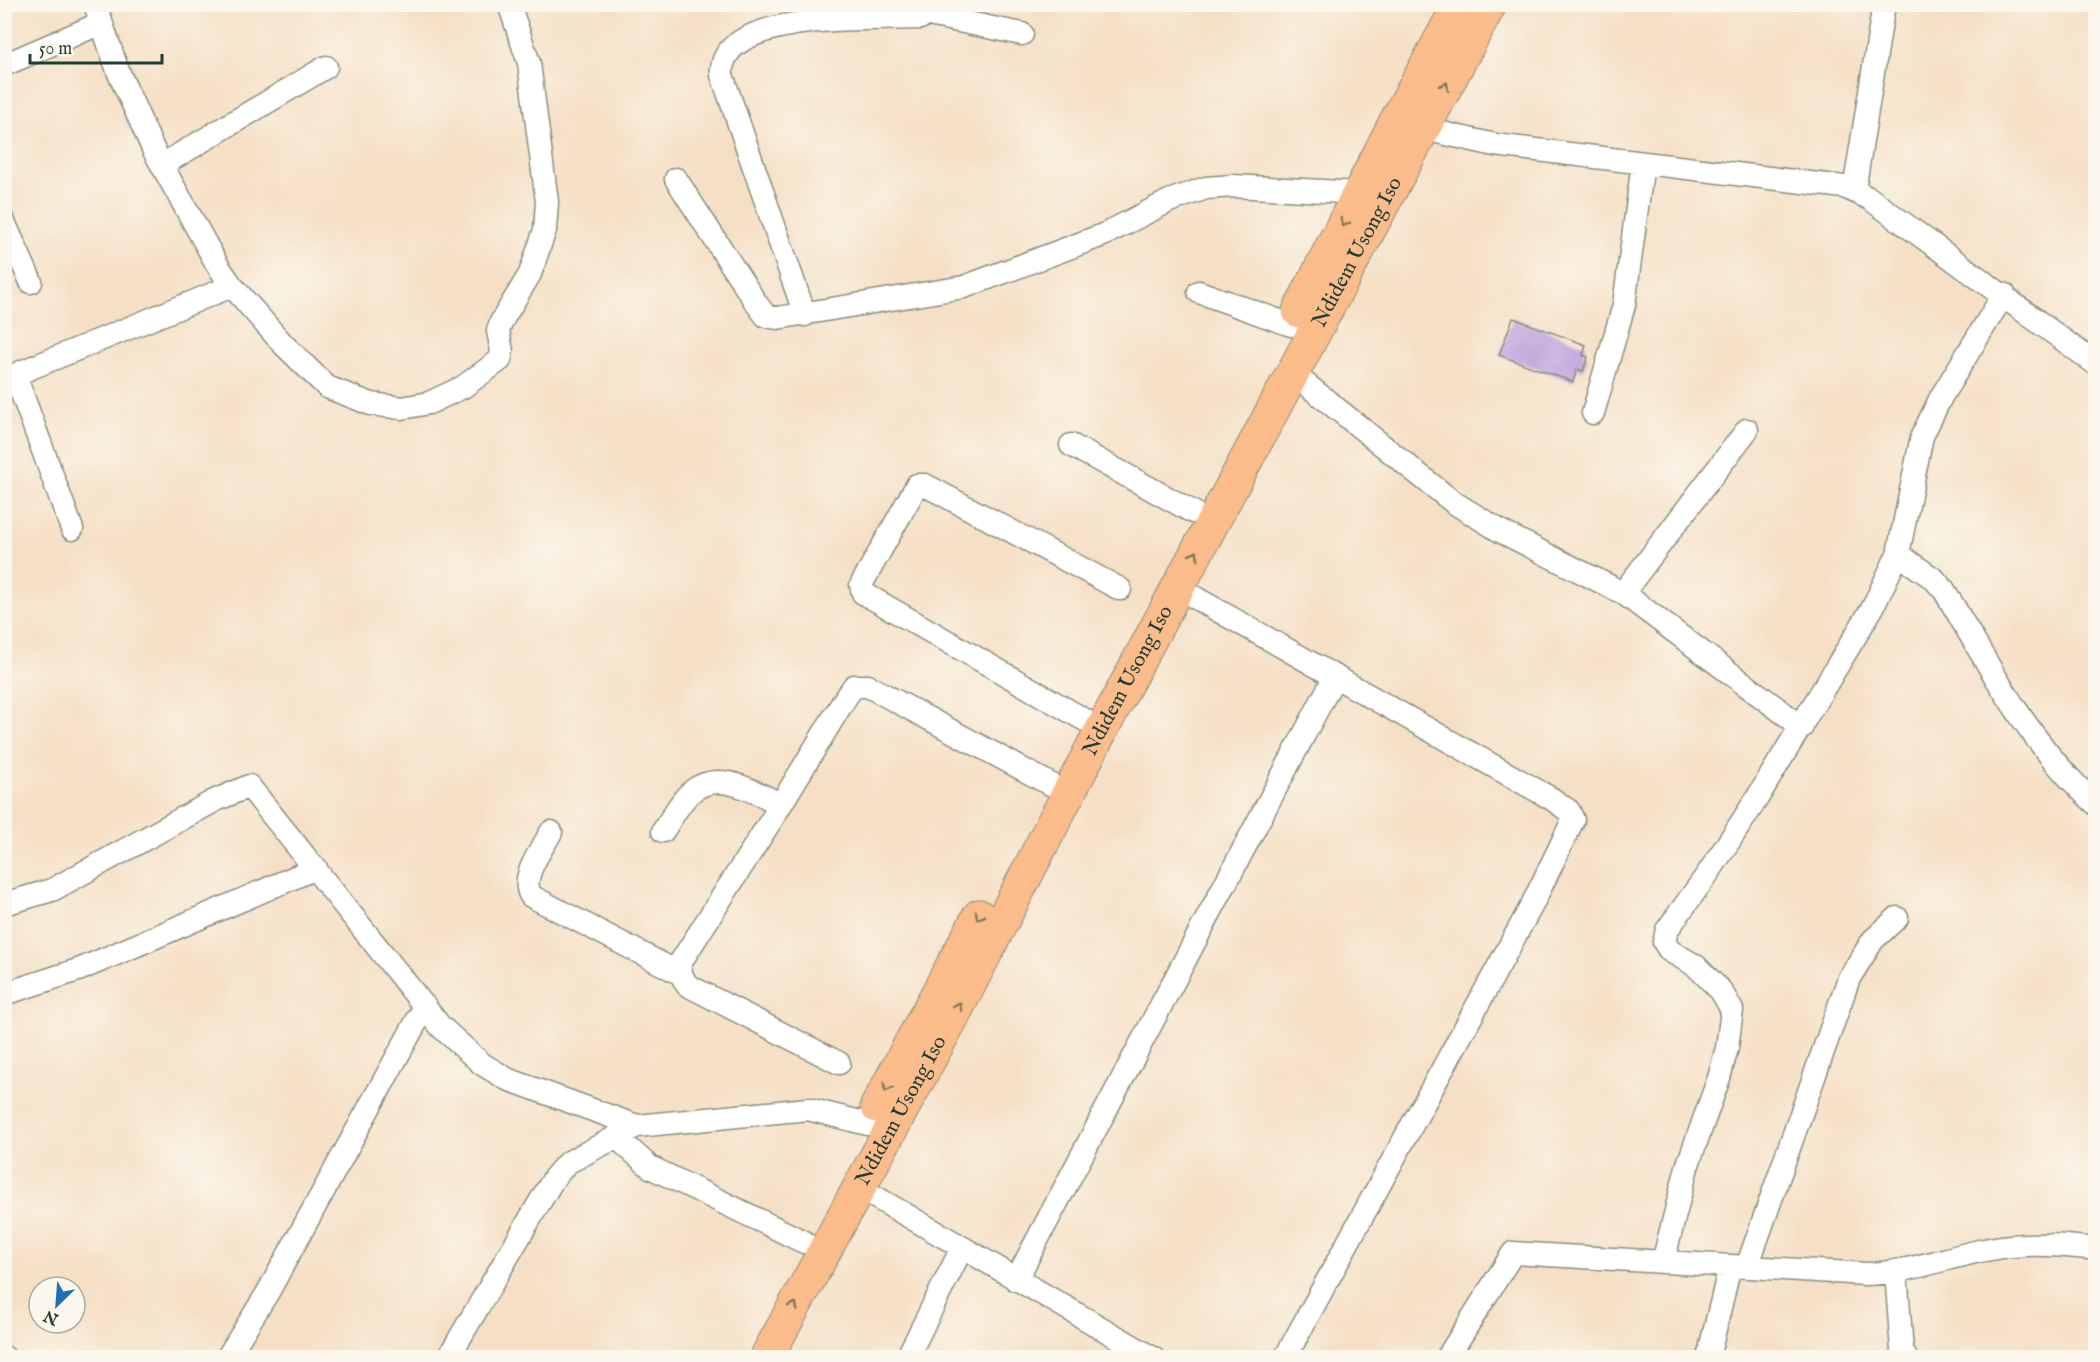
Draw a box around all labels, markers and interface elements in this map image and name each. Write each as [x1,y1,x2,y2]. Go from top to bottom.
scale bar [30,27,162,65]
text: 50 m [39,38,72,61]
one-way arrow [1438,82,1449,92]
street label: Ndidem Usong Iso [1306,172,1408,332]
one-way arrow [1340,217,1352,228]
one-way arrow [1188,550,1199,561]
street label: Ndidem Usong Iso [1077,601,1179,761]
one-way arrow [975,910,986,920]
one-way arrow [951,1002,962,1012]
street label: Ndidem Usong Iso [849,1031,953,1190]
one-way arrow [883,1081,894,1092]
north arrow [27,1275,87,1335]
one-way arrow [787,1302,798,1312]
text: N [41,1305,63,1329]

